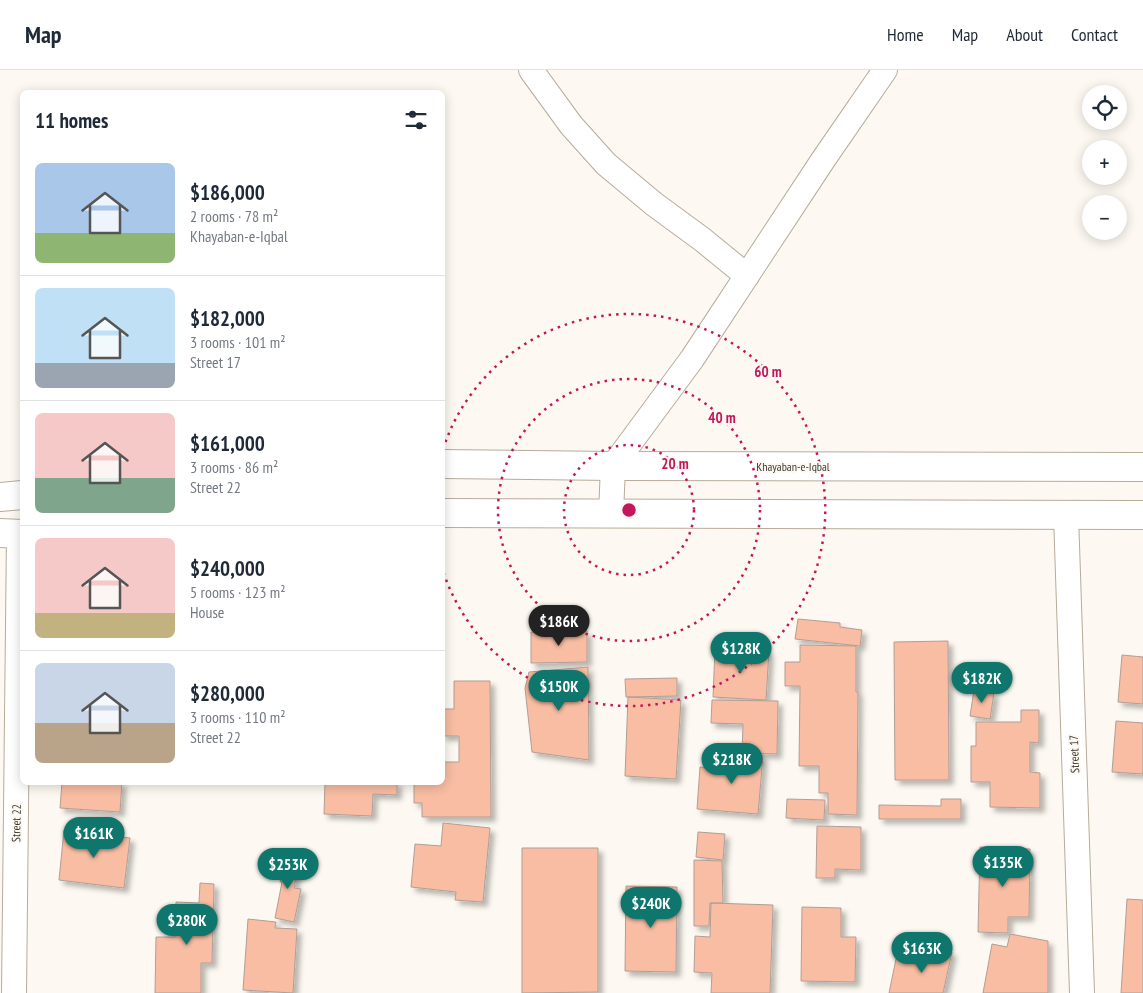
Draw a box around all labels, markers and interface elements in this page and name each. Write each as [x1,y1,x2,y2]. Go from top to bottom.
text: Map [25,19,62,50]
text: Home [887,23,924,46]
text: Map [952,23,978,46]
text: About [1006,23,1043,46]
text: Contact [1071,23,1118,46]
map controls [1082,85,1127,240]
button: locate [1082,85,1127,130]
icon: filters [402,106,430,134]
text: 11 homes [35,107,108,134]
button: + [1082,140,1127,185]
text: $186,000 [190,179,265,206]
icon: home [75,183,135,243]
button: − [1082,195,1127,240]
text: 2 rooms · 78 m² [190,206,278,226]
text: Khayaban-e-Iqbal [190,226,288,246]
text: $182,000 [190,305,265,332]
icon: home [75,308,135,368]
text: 3 rooms · 101 m² [190,332,286,352]
text: Street 17 [190,352,241,372]
text: 60 m [754,362,782,381]
text: 40 m [708,408,736,427]
text: $161,000 [190,430,265,457]
icon: home [75,433,135,493]
text: 20 m [661,454,689,473]
text: 3 rooms · 86 m² [190,457,278,477]
street label: Khayaban-e-Iqbal [756,459,830,474]
text: Street 22 [190,477,241,497]
centre of rings [620,501,638,519]
text: $240,000 [190,555,265,582]
icon: home [75,558,135,618]
text: 5 rooms · 123 m² [190,582,286,602]
text: House [190,602,224,622]
pin: $186K [524,604,594,647]
text: $186K [540,611,578,631]
pin: $128K [706,632,776,674]
text: $128K [722,638,760,658]
pin: $182K [947,662,1017,704]
text: $182K [963,668,1001,688]
pin: $150K [524,670,594,712]
text: $150K [540,676,578,696]
text: $280,000 [190,680,265,707]
icon: home [75,683,135,743]
text: 3 rooms · 110 m² [190,707,286,727]
text: Street 22 [190,727,241,747]
street label: Street 17 [1066,735,1082,773]
pin: $218K [697,742,767,785]
text: $218K [713,749,751,769]
street label: Street 22 [8,804,24,842]
pin: $161K [59,816,129,859]
text: $161K [75,823,113,843]
pin: $135K [968,846,1038,888]
pin: $253K [253,848,323,890]
text: $135K [984,852,1022,872]
text: $253K [269,854,307,874]
pin: $240K [616,886,686,929]
text: $240K [632,893,670,913]
pin: $280K [152,904,222,946]
text: $280K [168,910,206,930]
pin: $163K [887,932,957,974]
text: $163K [903,938,941,958]

